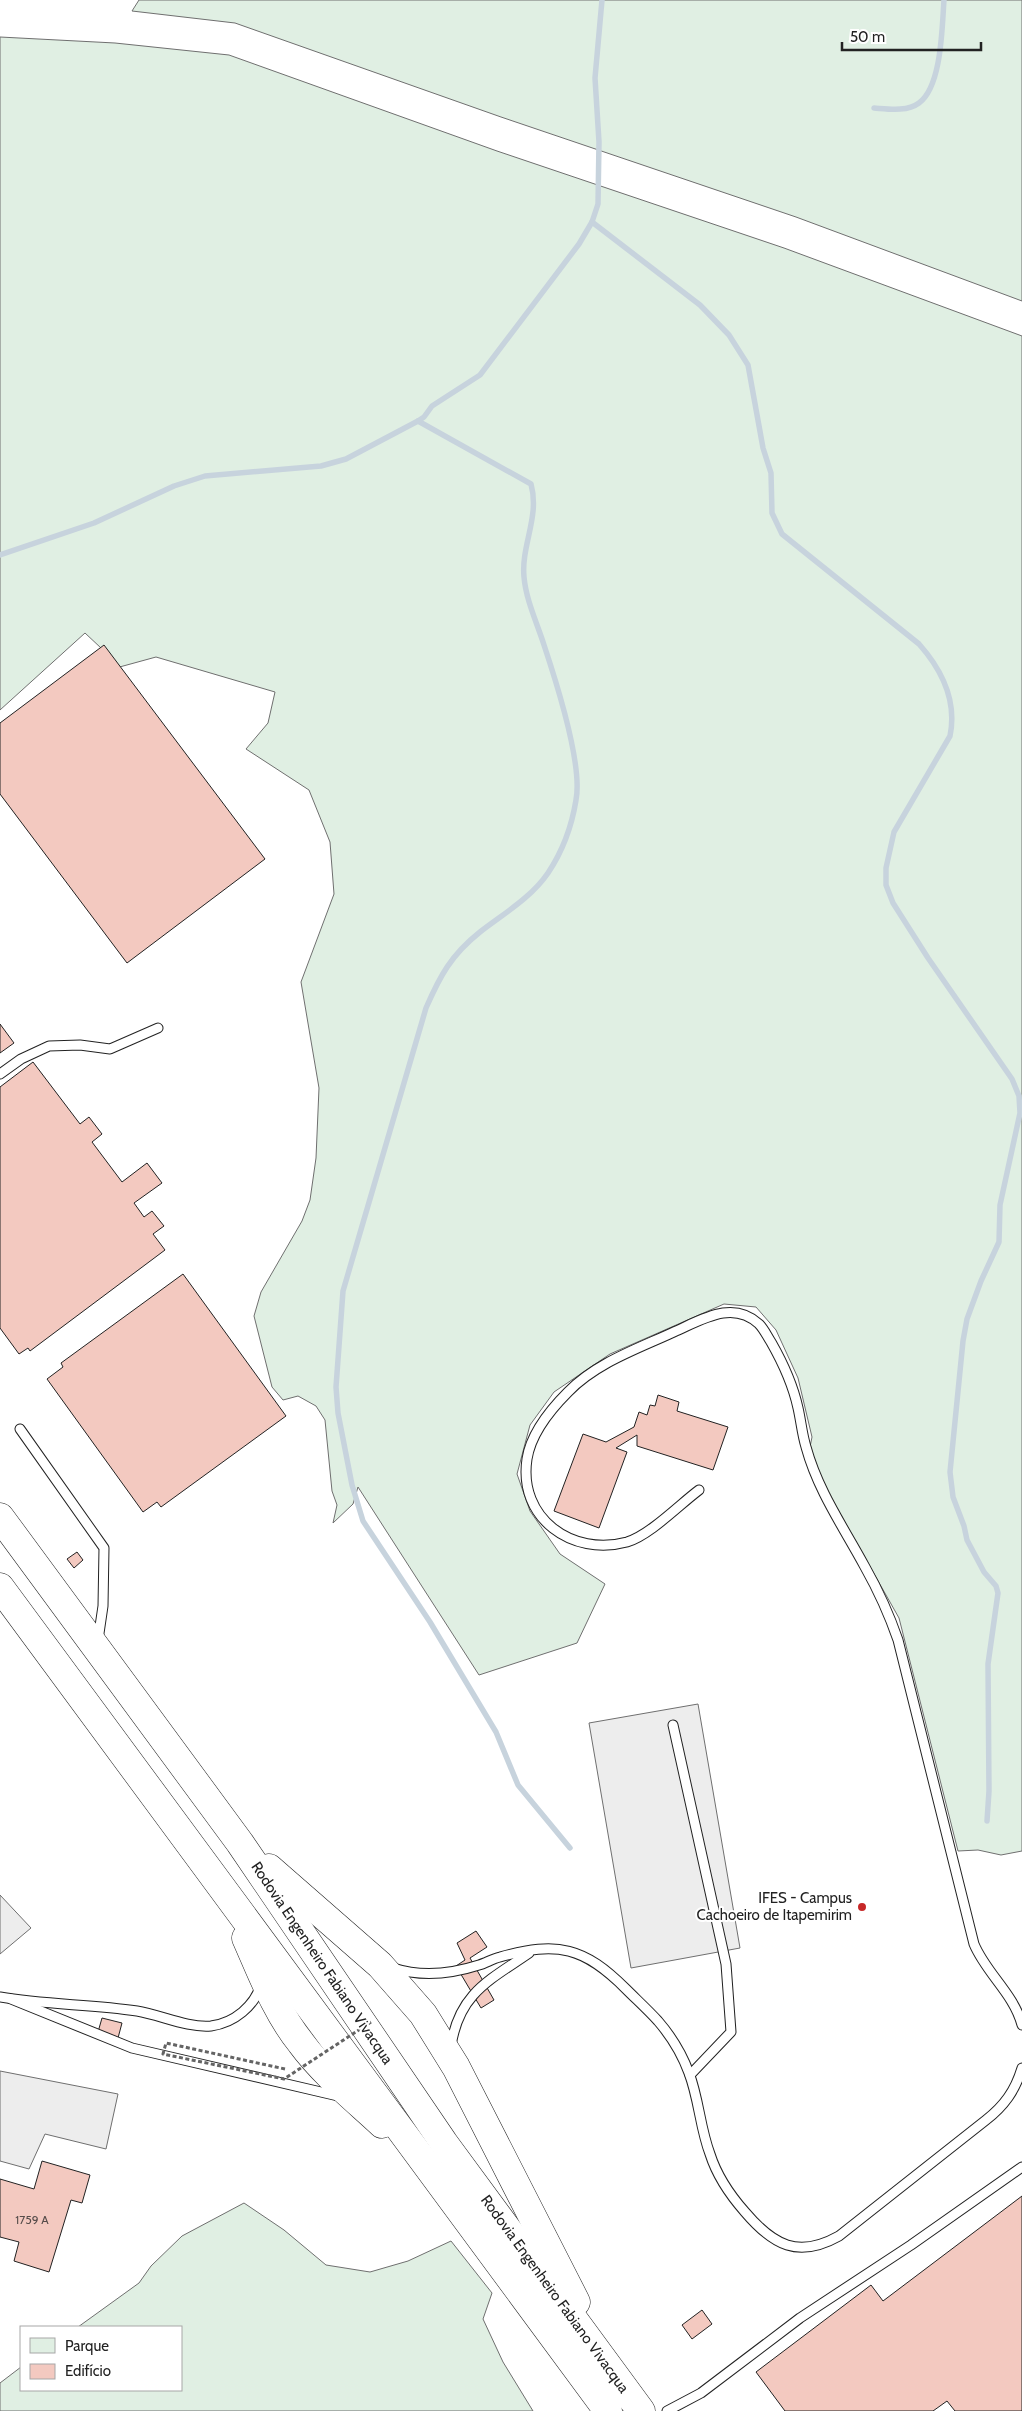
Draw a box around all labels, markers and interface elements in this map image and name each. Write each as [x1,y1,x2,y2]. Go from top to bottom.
scale bar [842,20,981,52]
text: 50 m [850,28,885,46]
street label: Rodovia Engenheiro Fabiano Vivacqua [247,1858,397,2068]
place label: IFES - Campus Cachoeiro de Itapemirim [697,1889,852,1924]
marker: IFES - Campus Cachoeiro de Itapemirim [856,1901,868,1913]
street label: Rodovia Engenheiro Fabiano Vivacqua [477,2191,633,2397]
house number: 1759 A [15,2212,49,2227]
legend [20,2326,182,2391]
text: Parque [65,2337,109,2355]
text: Edifício [65,2362,111,2380]

